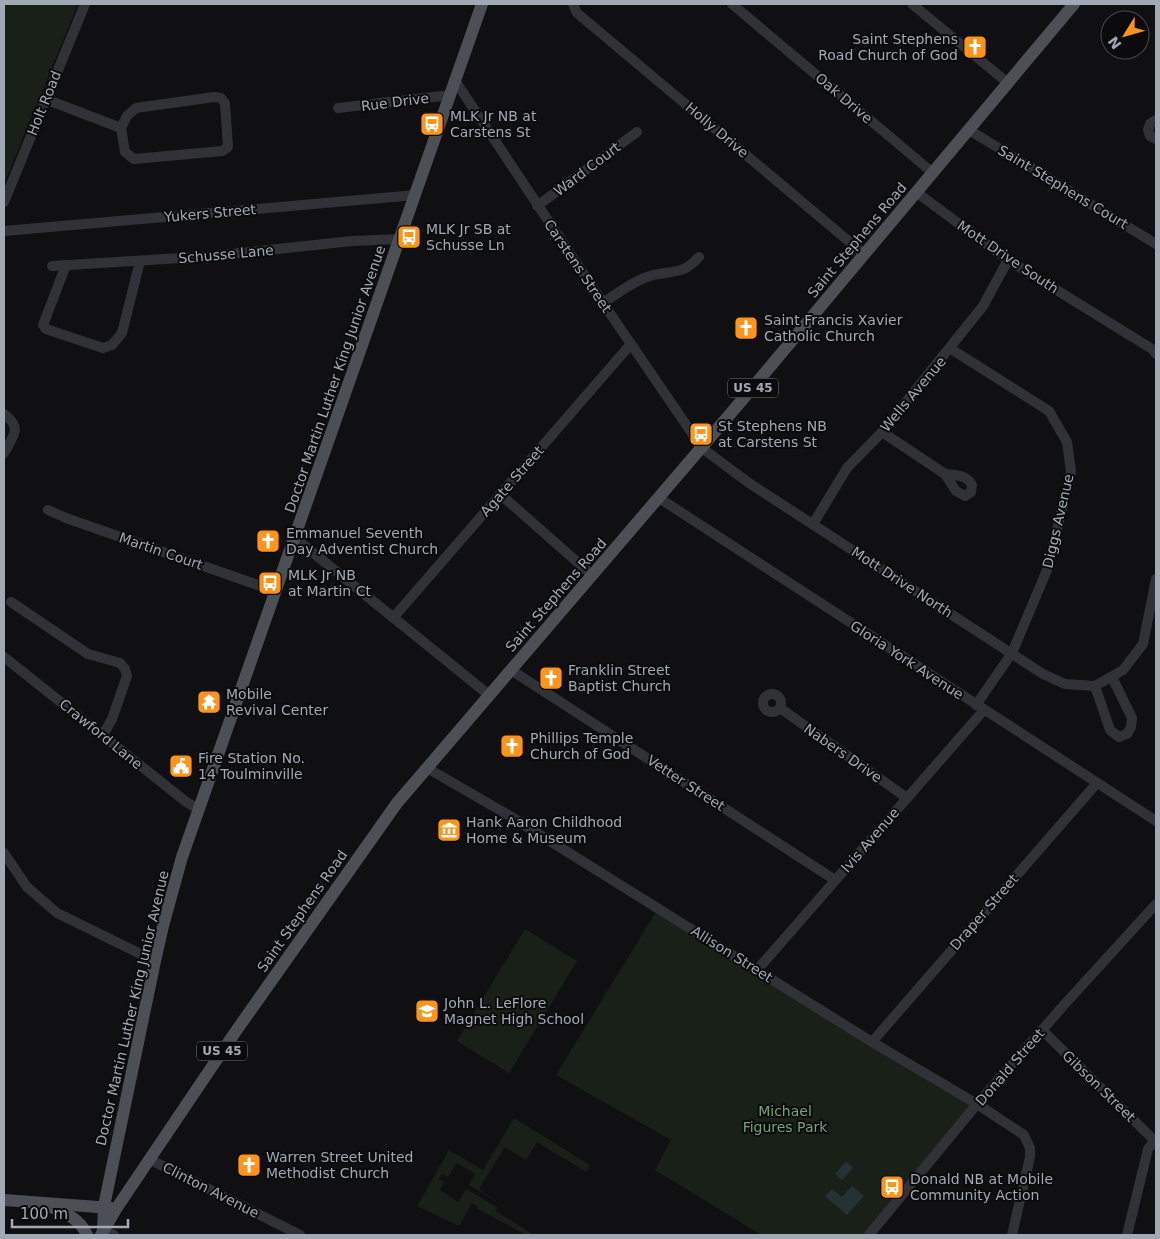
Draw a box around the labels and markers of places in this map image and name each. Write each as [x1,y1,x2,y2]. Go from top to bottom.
place label: Saint Stephens Road Church of God [818,31,958,63]
church icon: Saint Stephens Road Church of God [962,34,988,60]
place label: MLK Jr NB at Carstens St [450,108,537,140]
bus stop icon: MLK Jr NB at Carstens St [419,111,445,137]
place label: MLK Jr SB at Schusse Ln [426,221,511,253]
bus stop icon: MLK Jr SB at Schusse Ln [396,224,422,250]
place label: Saint Francis Xavier Catholic Church [764,312,903,344]
church icon: Saint Francis Xavier Catholic Church [733,315,759,341]
place label: St Stephens NB at Carstens St [718,418,827,450]
bus stop icon: St Stephens NB at Carstens St [688,421,714,447]
place label: Emmanuel Seventh Day Adventist Church [286,525,438,557]
church icon: Emmanuel Seventh Day Adventist Church [255,528,281,554]
place label: MLK Jr NB at Martin Ct [288,567,371,599]
bus stop icon: MLK Jr NB at Martin Ct [257,570,283,596]
place label: Franklin Street Baptist Church [568,662,671,694]
church icon: Franklin Street Baptist Church [538,665,564,691]
place label: Mobile Revival Center [226,686,328,718]
temple icon: Mobile Revival Center [196,689,222,715]
place label: Phillips Temple Church of God [530,730,633,762]
church icon: Phillips Temple Church of God [499,733,525,759]
place label: Fire Station No. 14 Toulminville [198,750,305,782]
public building icon: Fire Station No. 14 Toulminville [168,753,194,779]
place label: Hank Aaron Childhood Home & Museum [466,814,622,846]
museum icon: Hank Aaron Childhood Home & Museum [436,817,462,843]
place label: John L. LeFlore Magnet High School [443,995,584,1027]
school or university icon: John L. LeFlore Magnet High School [414,998,440,1024]
place label: Warren Street United Methodist Church [266,1149,413,1181]
church icon: Warren Street United Methodist Church [236,1152,262,1178]
place label: Donald NB at Mobile Community Action [910,1171,1053,1203]
bus stop icon: Donald NB at Mobile Community Action [879,1174,905,1200]

